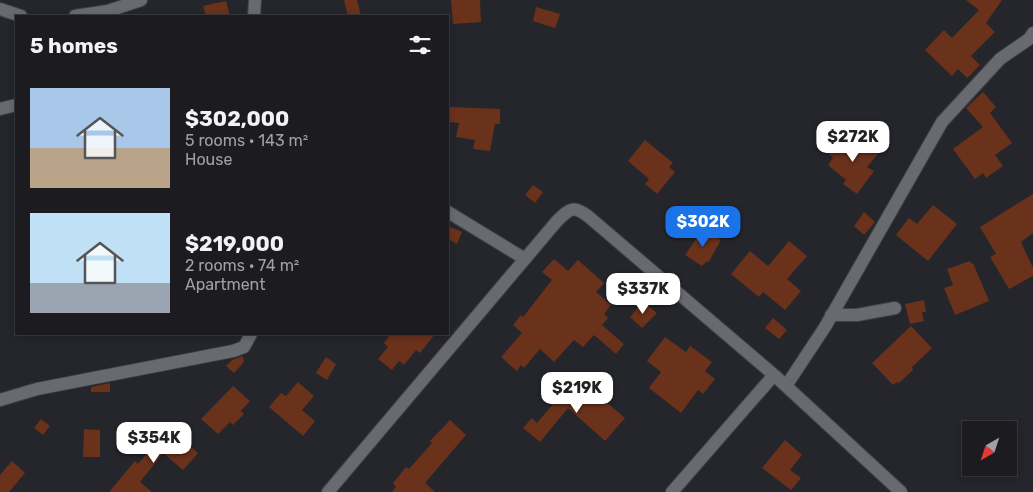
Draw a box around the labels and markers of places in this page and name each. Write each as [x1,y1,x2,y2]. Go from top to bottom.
pin: $272K [818,120,888,163]
pin: $302K [668,206,738,248]
pin: $337K [608,272,678,315]
pin: $219K [542,372,612,414]
pin: $354K [119,422,189,464]

